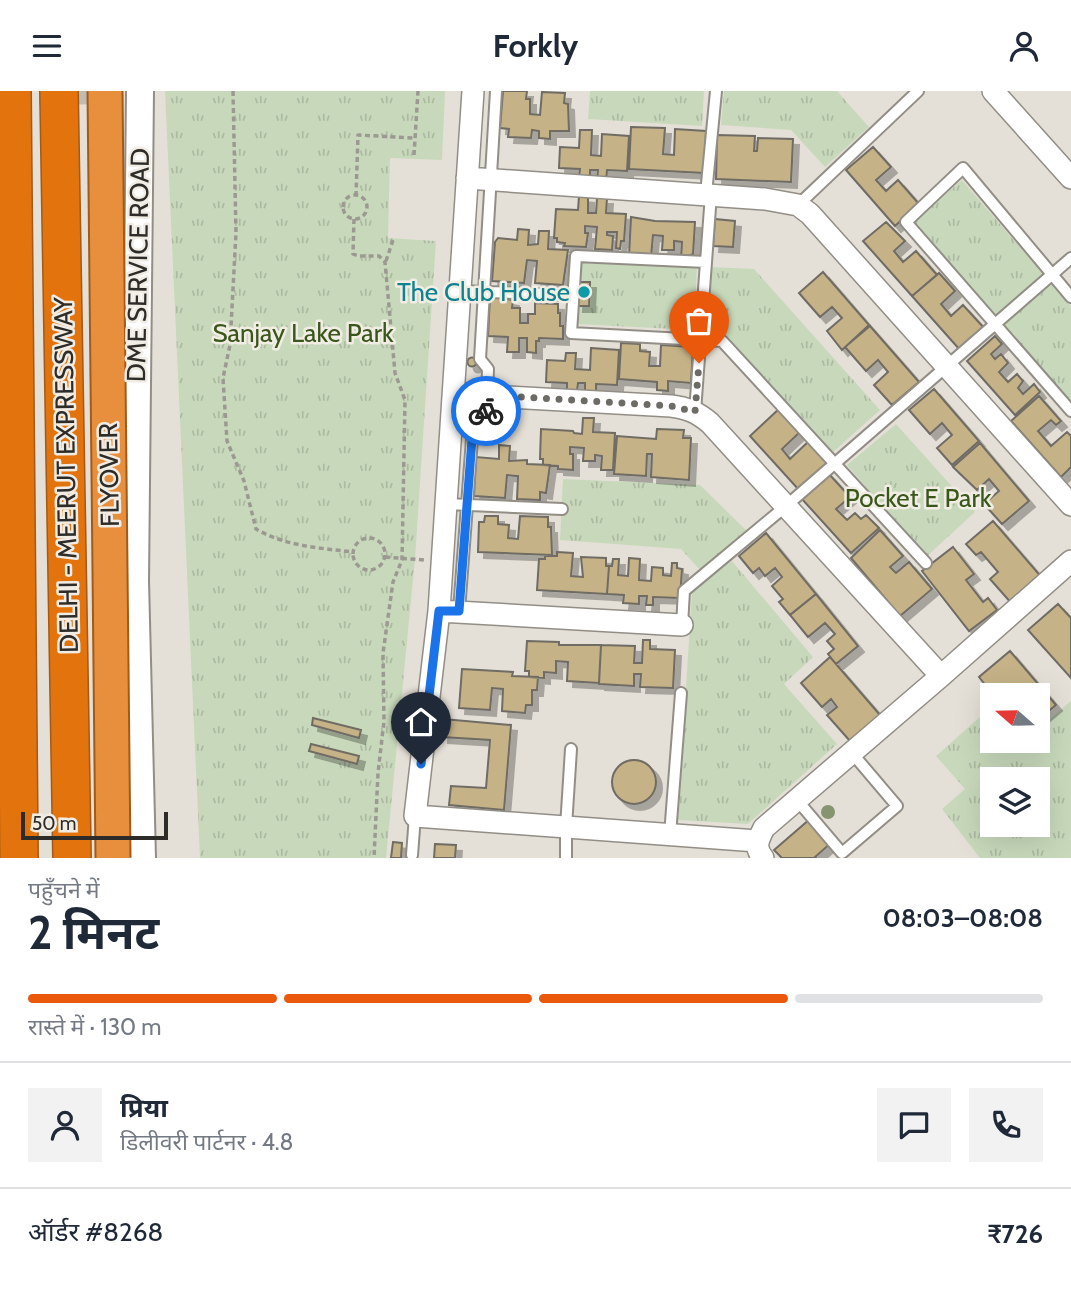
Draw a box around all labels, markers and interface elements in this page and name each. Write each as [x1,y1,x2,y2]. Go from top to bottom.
text: Forkly [493,26,578,65]
icon: menu [28,27,66,65]
icon: person [1005,27,1043,65]
street label: DME SERVICE ROAD [120,148,156,382]
place label: The Club House [397,276,570,308]
marker: The Club House [576,284,592,300]
pin [669,291,729,363]
street label: DELHI - MEERUT EXPRESSWAY [47,297,85,653]
icon: bag [680,302,718,340]
park label: Sanjay Lake Park [212,317,394,349]
courier [451,376,521,446]
icon: bike [467,392,505,430]
street label: FLYOVER [92,423,126,527]
park label: Pocket E Park [845,482,992,514]
north arrow [980,683,1050,753]
map controls [980,683,1050,837]
pin [391,692,451,764]
icon: home [402,703,440,741]
button: layers [980,767,1050,837]
scale bar [21,809,168,841]
text: 50 m [32,812,76,835]
text: पहुँचने में [28,876,100,904]
text: 08:03–08:08 [883,902,1043,934]
text: 2 मिनट [28,905,159,961]
text: रास्ते में · 130 m [28,1013,162,1041]
button: person [28,1088,102,1162]
button: chat [877,1088,951,1162]
button: phone [969,1088,1043,1162]
text: प्रिया [120,1092,168,1124]
text: डिलीवरी पार्टनर · 4.8 [120,1128,293,1156]
text: ऑर्डर #8268 [28,1216,163,1248]
text: ₹726 [987,1218,1043,1250]

